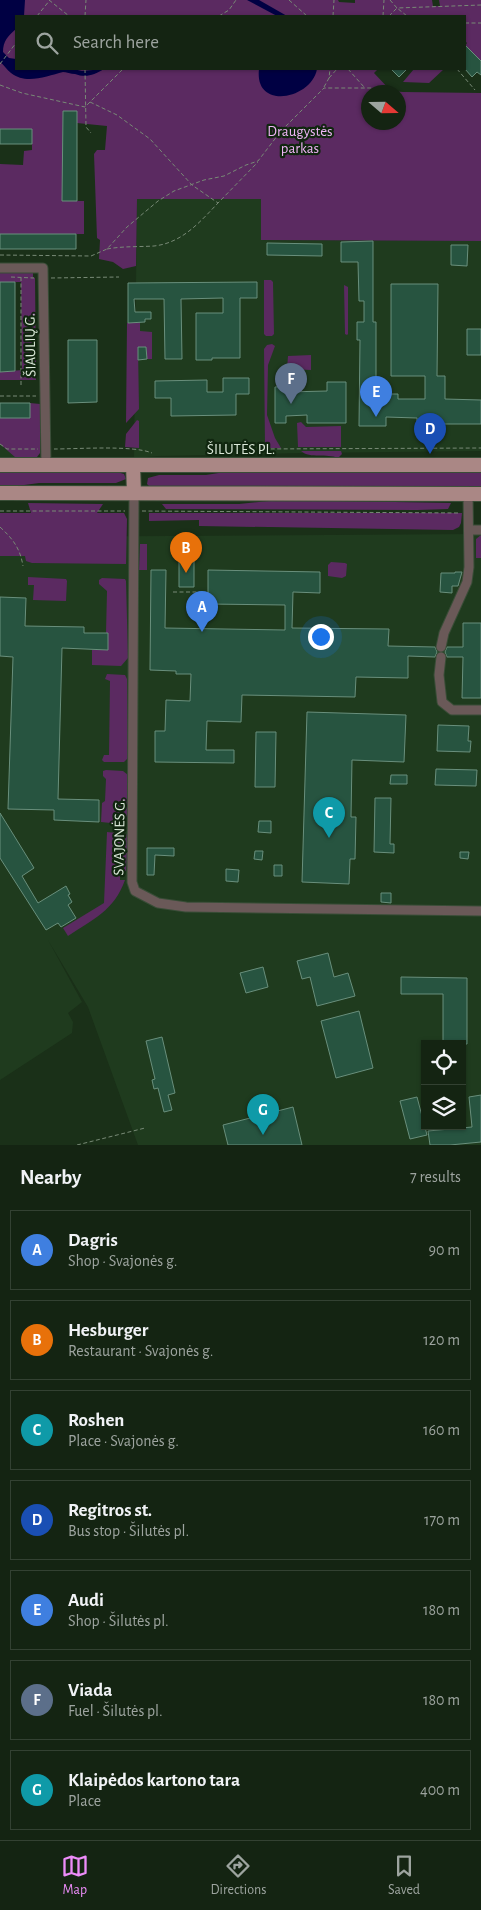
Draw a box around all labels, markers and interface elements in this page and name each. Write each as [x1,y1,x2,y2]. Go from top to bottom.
search box [15,15,466,70]
icon: search [33,29,61,57]
text: Search here [73,33,159,52]
north arrow [361,85,406,130]
park label: Draugystės parkas [267,124,333,156]
street label: ŠIAULIŲ G. [21,313,39,377]
pin: F [275,363,307,404]
pin: E [360,376,392,417]
pin: D [414,413,446,454]
street label: ŠILUTĖS PL. [207,440,275,457]
pin: B [170,532,202,573]
pin: A [186,591,218,632]
your location [308,624,334,650]
pin: C [313,797,345,838]
street label: SVAJONĖS G. [109,798,128,876]
map controls [421,1040,466,1130]
button: locate [421,1040,466,1085]
button: layers [421,1085,466,1130]
pin: G [247,1094,279,1135]
text: Nearby [20,1167,81,1188]
text: 7 results [410,1169,461,1185]
text: Dagris [68,1231,118,1250]
text: A [32,1242,42,1258]
text: 90 m [429,1242,460,1258]
text: Shop · Svajonės g. [68,1253,177,1269]
text: Hesburger [68,1321,148,1340]
text: B [32,1332,42,1348]
text: 120 m [423,1332,460,1348]
text: Restaurant · Svajonės g. [68,1343,213,1359]
text: Roshen [68,1411,124,1430]
text: C [33,1422,41,1438]
text: 160 m [423,1422,460,1438]
text: Place · Svajonės g. [68,1433,179,1449]
text: Regitros st. [68,1501,152,1520]
text: D [32,1512,42,1528]
text: 170 m [424,1512,460,1528]
text: Bus stop · Šilutės pl. [68,1523,189,1539]
text: Audi [68,1591,104,1610]
text: E [33,1602,41,1618]
text: 180 m [423,1602,460,1618]
text: Shop · Šilutės pl. [68,1613,169,1629]
text: Viada [68,1681,112,1700]
text: F [33,1692,41,1708]
text: 180 m [423,1692,460,1708]
text: Fuel · Šilutės pl. [68,1703,163,1719]
text: Klaipėdos kartono tara [68,1771,240,1790]
text: G [32,1782,42,1798]
text: 400 m [420,1782,460,1798]
text: Place [68,1793,101,1809]
tab: Map [61,1852,89,1899]
tab: Directions [211,1852,266,1899]
tab: Saved [388,1852,420,1899]

